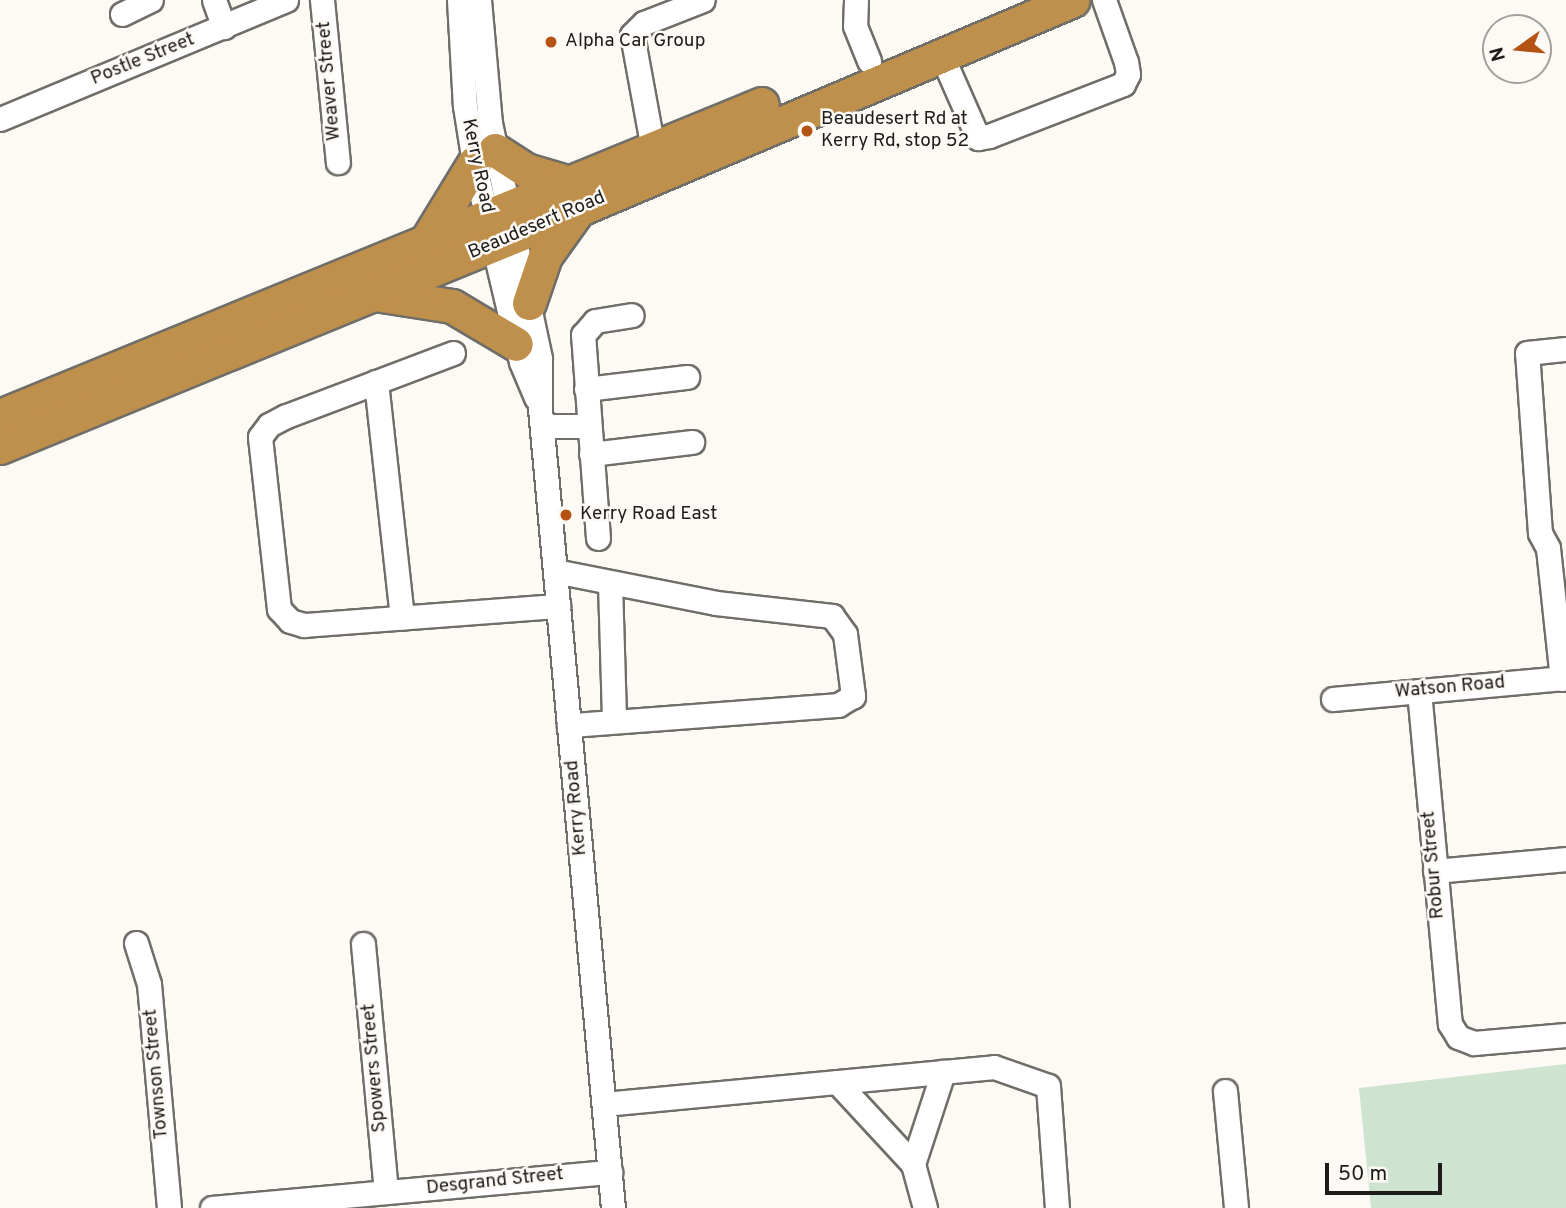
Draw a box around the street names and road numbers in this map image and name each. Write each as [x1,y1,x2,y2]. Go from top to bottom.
street label: Weaver Street [313,20,347,142]
street label: Postle Street [88,29,198,91]
street label: Kerry Road [456,117,498,215]
street label: Beaudesert Road [465,187,609,265]
street label: Watson Road [1394,672,1506,704]
street label: Kerry Road [561,759,593,857]
street label: Robur Street [1418,810,1450,920]
street label: Spowers Street [358,1002,392,1134]
street label: Townson Street [140,1008,174,1140]
street label: Desgrand Street [425,1163,565,1201]

